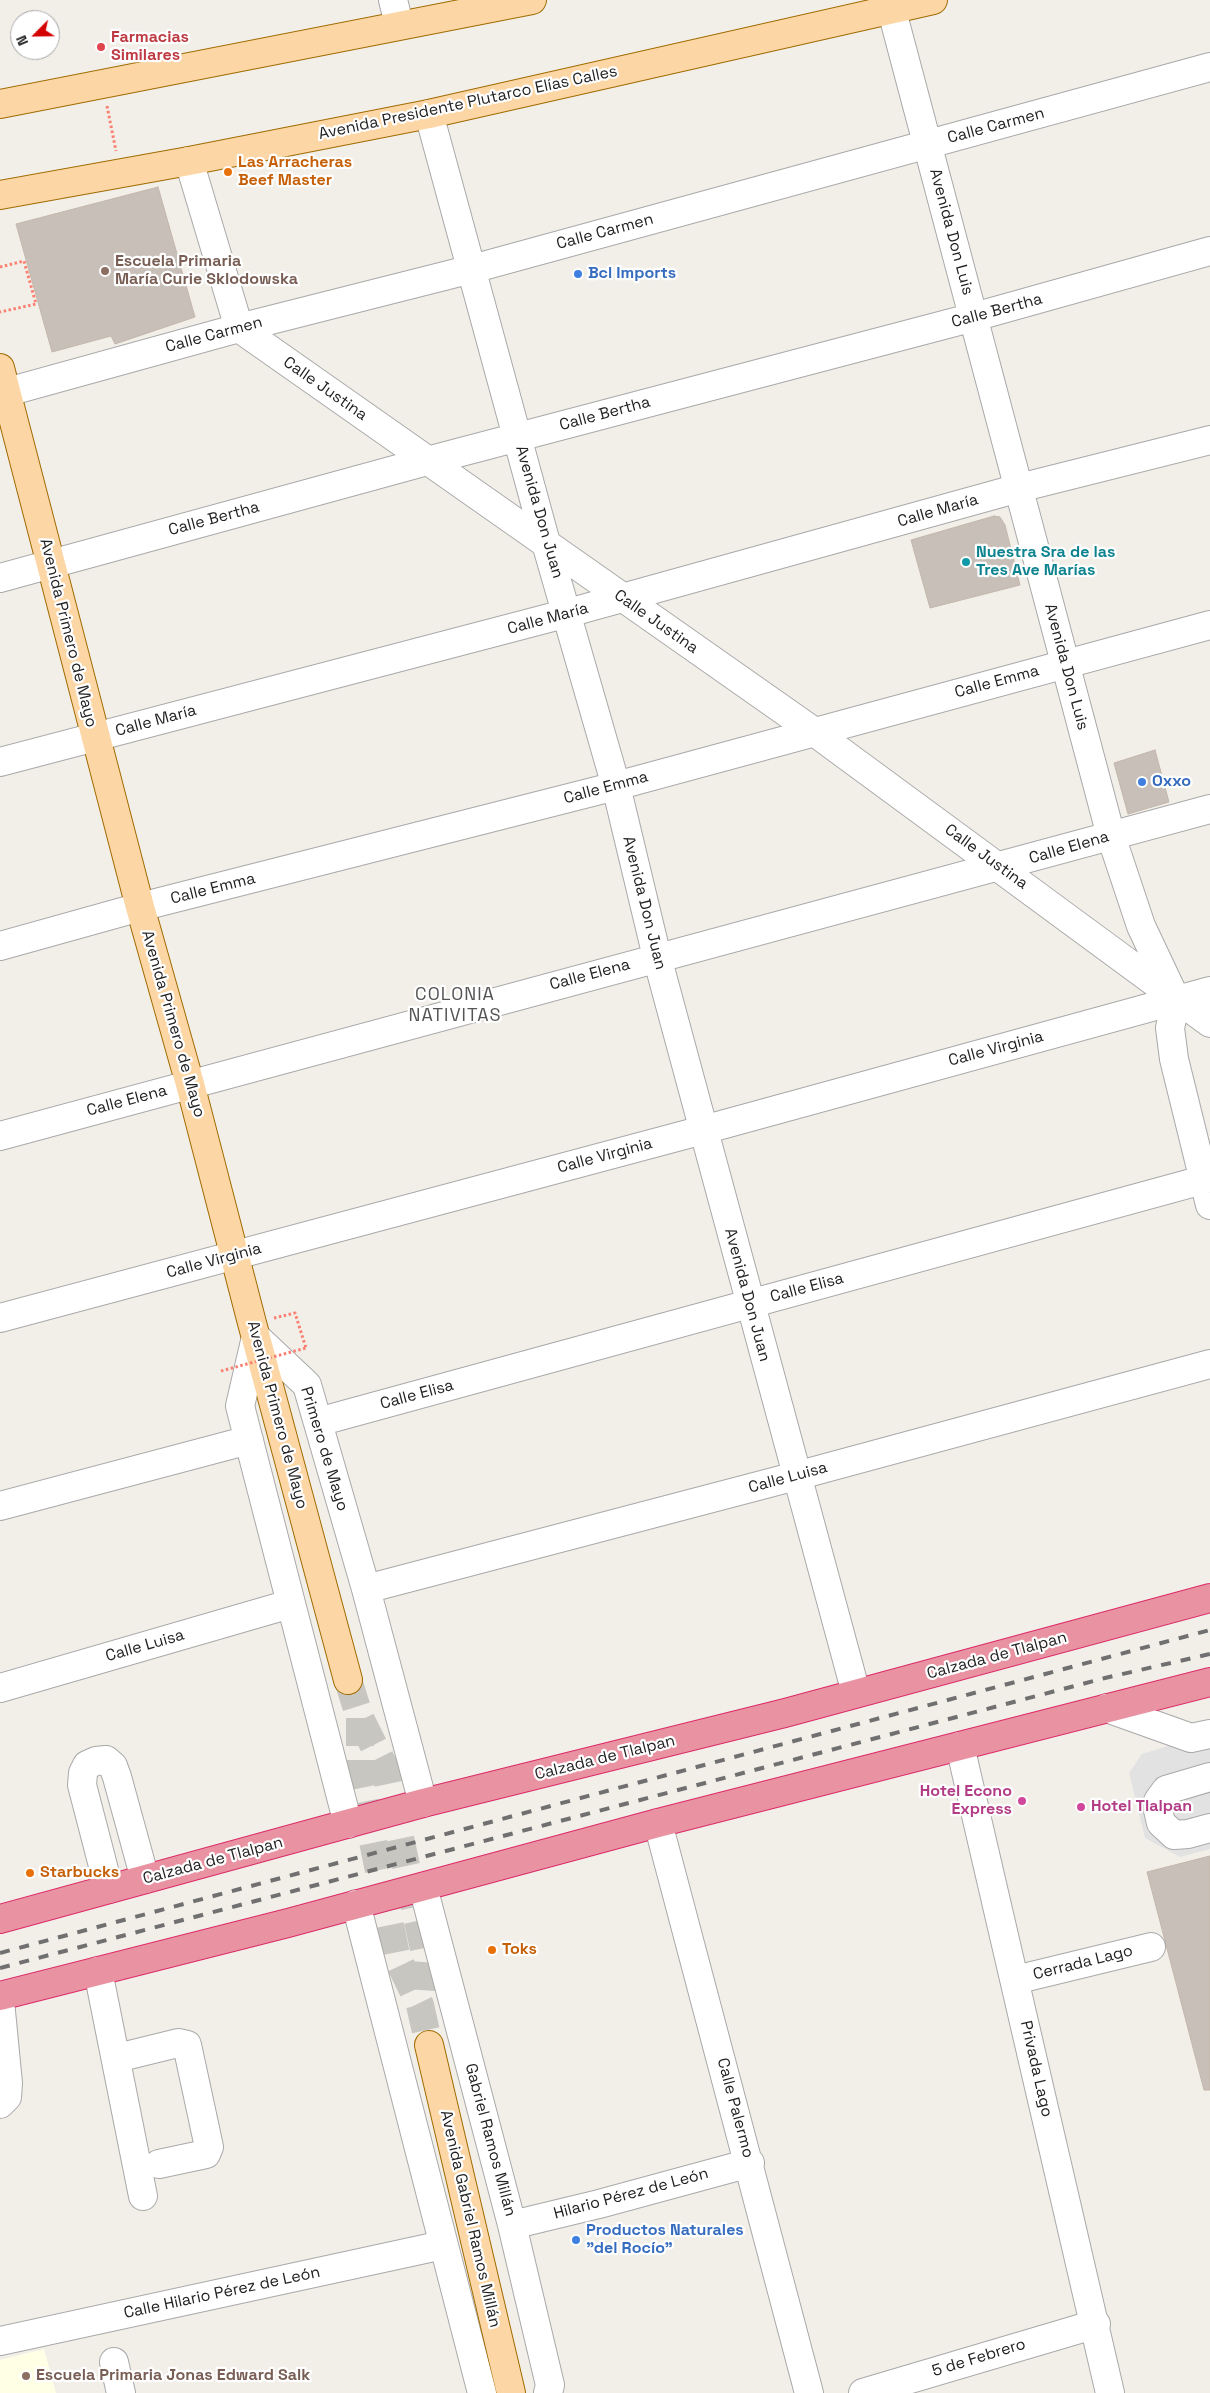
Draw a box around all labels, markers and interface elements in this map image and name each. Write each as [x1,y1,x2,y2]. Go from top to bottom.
north arrow [10,10,60,60]
place label: Farmacias Similares [111,28,189,66]
text: N [12,33,32,48]
marker: Farmacias Similares [95,41,107,53]
street label: Avenida Presidente Plutarco Elías Calles [317,62,619,144]
street label: Calle Carmen [945,104,1047,148]
place label: Las Arracheras Beef Master [238,153,352,191]
marker: Las Arracheras Beef Master [222,166,234,178]
street label: Avenida Don Luis [925,167,977,297]
street label: Calle Carmen [554,210,656,254]
place label: Escuela Primaria María Curie Sklodowska [115,252,298,290]
place label: Bcl Imports [588,264,676,284]
marker: Escuela Primaria María Curie Sklodowska [99,265,111,277]
marker: Bcl Imports [572,268,584,280]
street label: Calle Bertha [949,290,1045,332]
street label: Calle Carmen [163,313,265,357]
street label: Calle Justina [279,353,371,425]
street label: Calle Bertha [557,393,653,435]
street label: Avenida Don Juan [511,443,567,581]
street label: Calle María [895,490,981,532]
street label: Calle Bertha [166,498,262,540]
street label: Avenida Primero de Mayo [35,537,101,729]
place label: Nuestra Sra de las Tres Ave Marías [976,543,1115,581]
marker: Nuestra Sra de las Tres Ave Marías [960,556,972,568]
street label: Calle Justina [610,586,702,658]
street label: Calle María [505,599,591,639]
street label: Avenida Don Luis [1040,602,1092,732]
street label: Calle Emma [953,662,1041,702]
street label: Calle María [113,701,199,741]
street label: Calle Emma [562,768,650,808]
place label: Oxxo [1152,772,1191,792]
marker: Oxxo [1136,776,1148,788]
street label: Calle Justina [941,820,1031,894]
street label: Calle Elena [1027,827,1111,869]
street label: Avenida Don Juan [618,834,670,972]
street label: Calle Emma [169,869,257,909]
street label: Avenida Primero de Mayo [137,928,209,1120]
street label: Calle Elena [548,955,632,995]
district label: COLONIA NATIVITAS [407,984,503,1026]
street label: Calle Virginia [946,1027,1046,1071]
street label: Calle Elena [85,1081,169,1121]
street label: Calle Virginia [555,1134,655,1178]
street label: Avenida Don Juan [720,1226,774,1364]
street label: Calle Virginia [164,1239,264,1283]
street label: Calle Elisa [768,1269,846,1307]
street label: Avenida Primero de Mayo [243,1319,311,1511]
street label: Calle Elisa [378,1376,456,1414]
street label: Primero de Mayo [296,1385,352,1513]
street label: Calle Luisa [746,1458,830,1498]
street label: Calle Luisa [103,1626,187,1666]
street label: Calzada de Tlalpan [925,1628,1069,1684]
street label: Calzada de Tlalpan [533,1731,677,1785]
place label: Hotel Econo Express [920,1782,1012,1820]
marker: Hotel Econo Express [1016,1795,1028,1807]
place label: Hotel Tlalpan [1091,1797,1192,1817]
marker: Hotel Tlalpan [1075,1801,1087,1813]
street label: Calzada de Tlalpan [141,1833,285,1889]
place label: Starbucks [40,1863,119,1883]
marker: Starbucks [24,1867,36,1879]
place label: Toks [502,1940,537,1960]
street label: Cerrada Lago [1031,1941,1135,1985]
marker: Toks [486,1944,498,1956]
street label: Privada Lago [1016,2019,1056,2119]
street label: Calle Palermo [712,2056,758,2160]
street label: Gabriel Ramos Millán [460,2061,520,2219]
street label: Avenida Gabriel Ramos Millán [436,2108,504,2330]
street label: Hilario Pérez de León [552,2164,710,2224]
place label: Productos Naturales "del Rocío" [586,2221,744,2259]
marker: Productos Naturales "del Rocío" [570,2234,582,2246]
street label: Calle Hilario Pérez de León [122,2263,322,2323]
street label: 5 de Febrero [930,2335,1028,2381]
place label: Escuela Primaria Jonas Edward Salk [36,2366,310,2386]
marker: Escuela Primaria Jonas Edward Salk [20,2370,32,2382]

